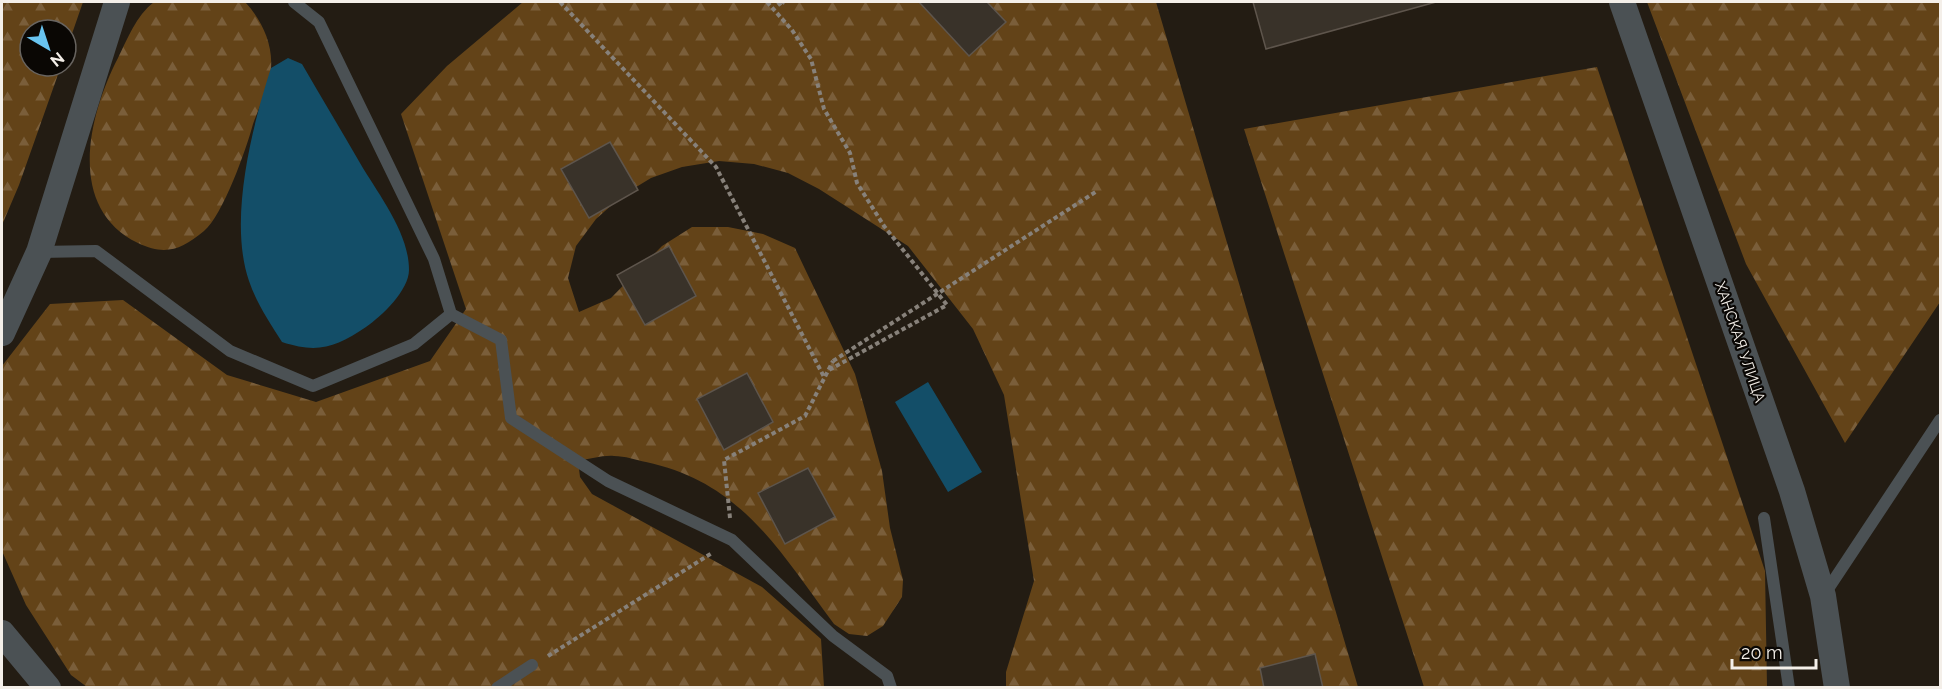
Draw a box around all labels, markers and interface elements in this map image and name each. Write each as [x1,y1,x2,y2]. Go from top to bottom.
north arrow [18,18,78,78]
text: N [46,48,68,70]
street label: ХАНСКАЯ УЛИЦА [1711,279,1769,405]
scale bar [1732,632,1816,670]
text: 20 m [1741,642,1783,663]

